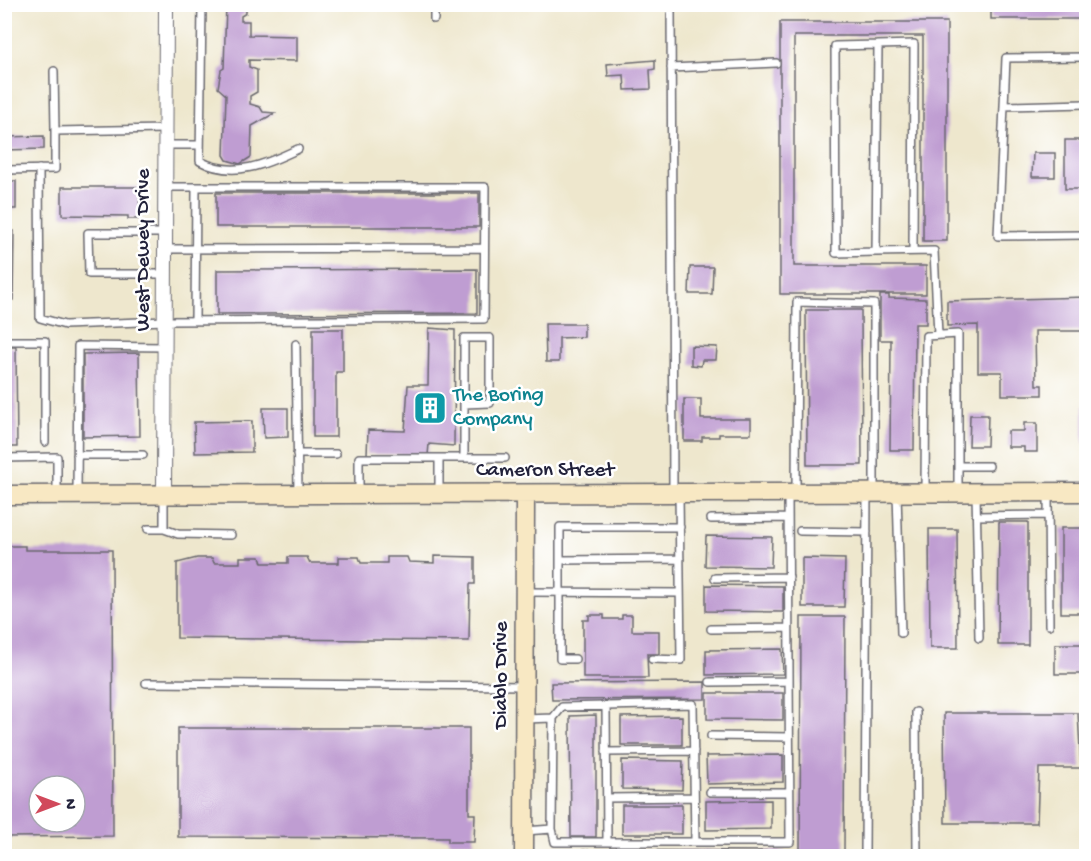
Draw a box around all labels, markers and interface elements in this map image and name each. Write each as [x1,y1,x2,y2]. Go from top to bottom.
street label: West Dewey Drive [132,168,157,331]
place label: The Boring Company [452,384,544,433]
building icon: The Boring Company [412,390,448,426]
street label: Cameron Street [476,459,616,484]
street label: Diablo Drive [490,620,515,731]
north arrow [27,774,87,834]
text: N [59,799,78,810]

